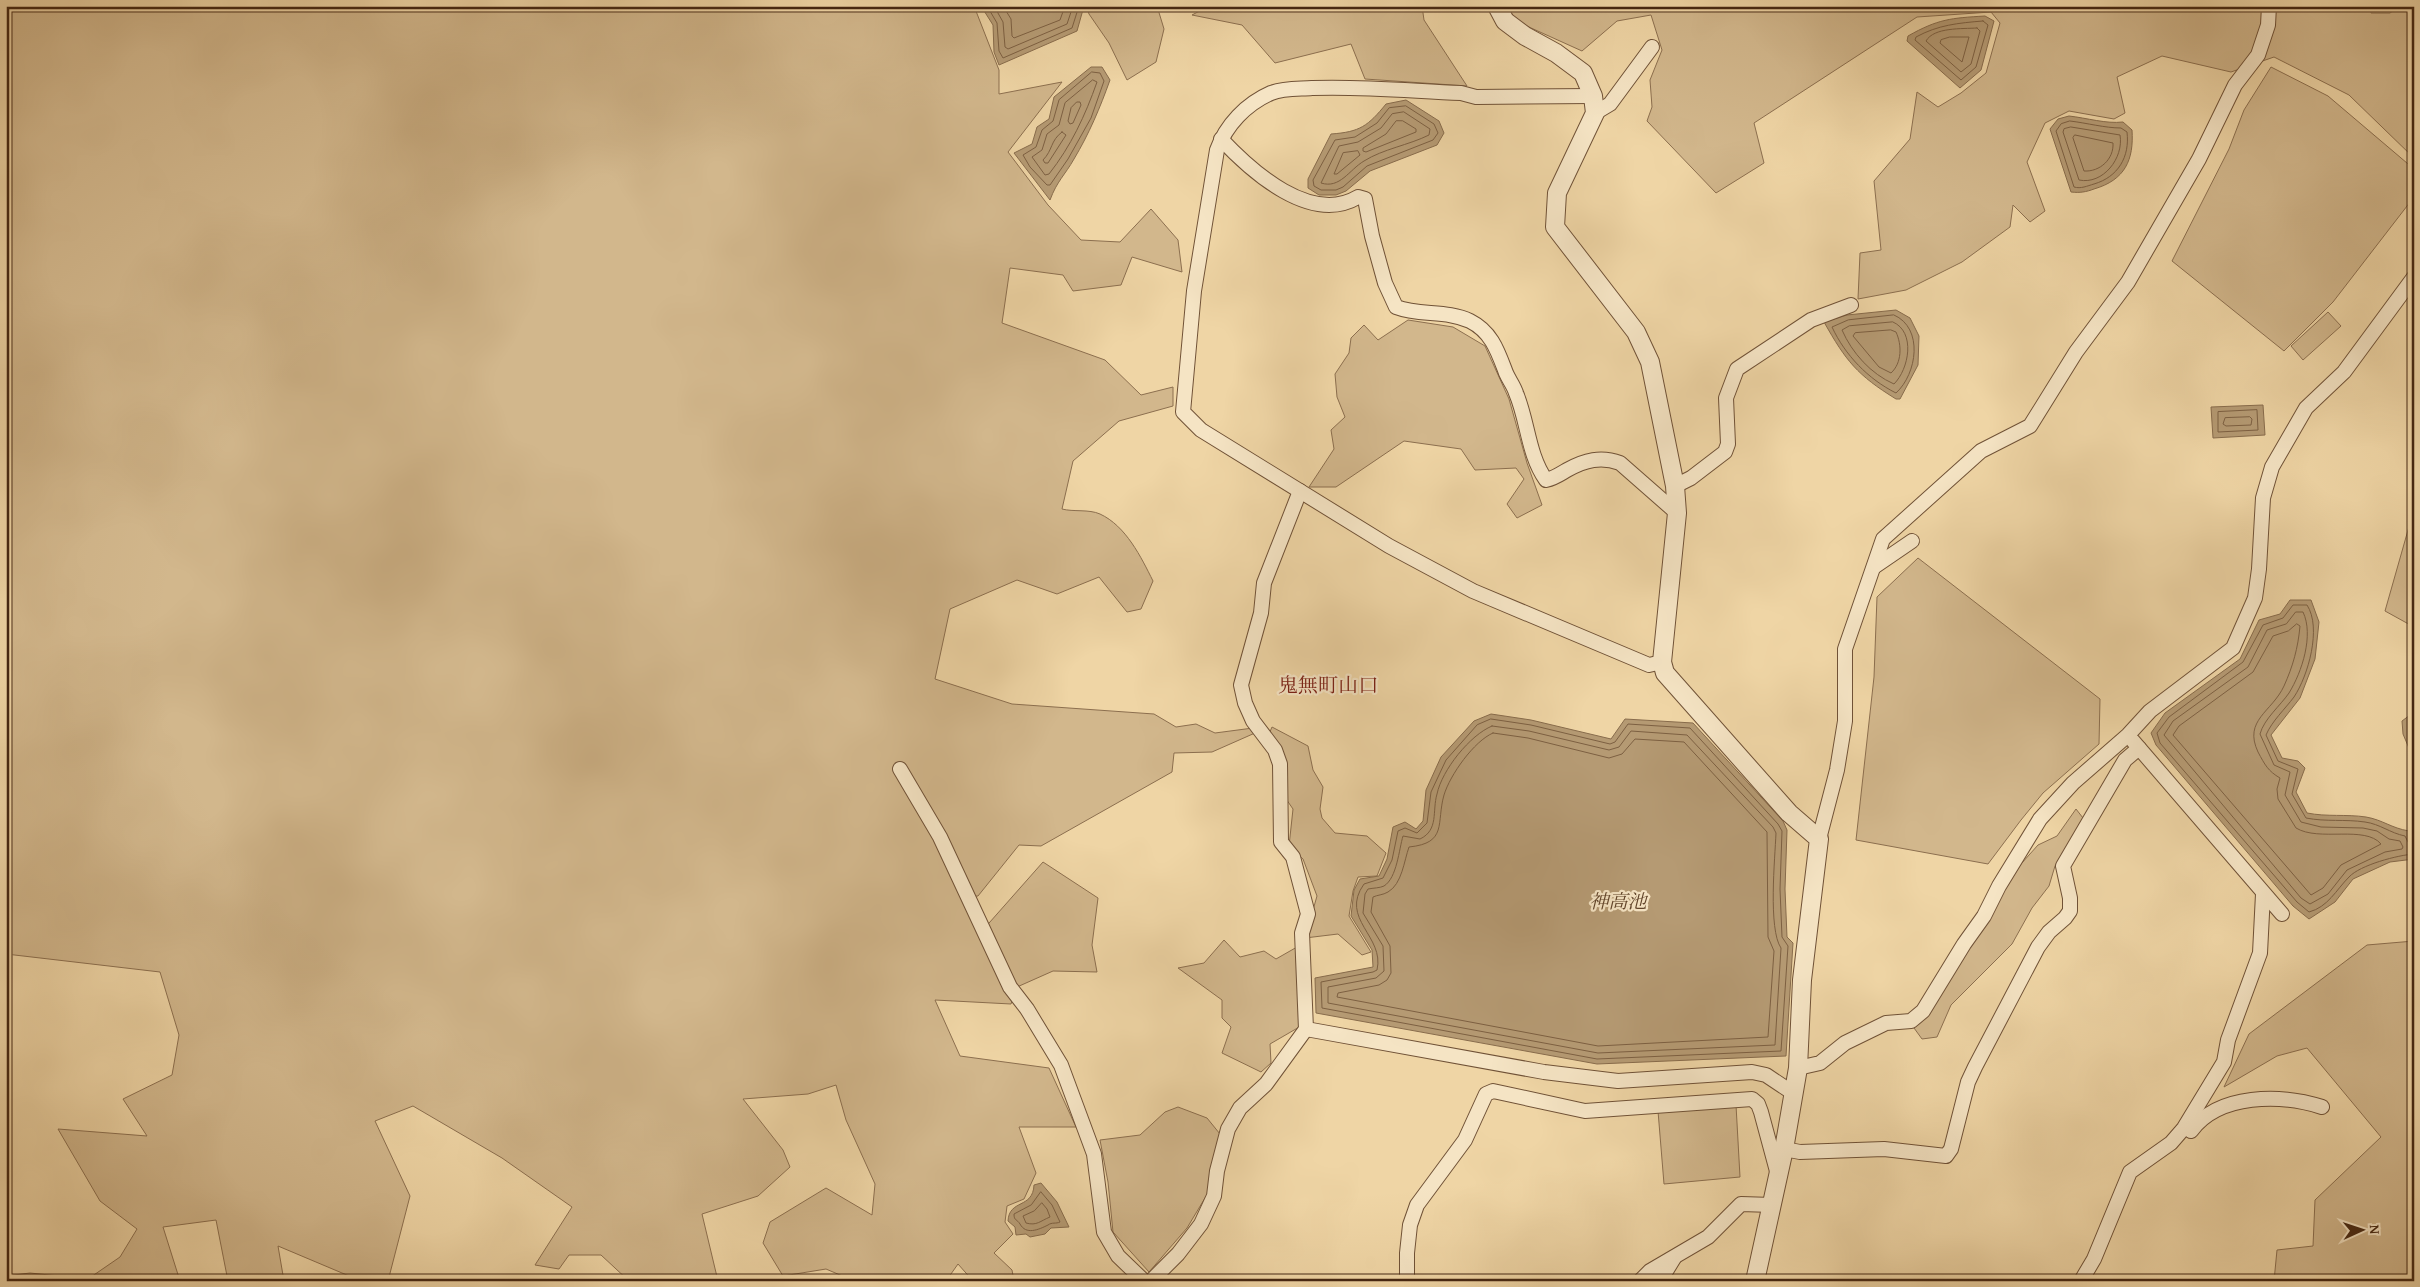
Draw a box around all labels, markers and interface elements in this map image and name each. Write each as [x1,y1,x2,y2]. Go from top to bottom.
district label: 鬼無町山口 [1278,670,1378,699]
water label: 神高池 [1589,887,1648,915]
north arrow [2338,1204,2388,1254]
text: N [2365,1224,2385,1235]

